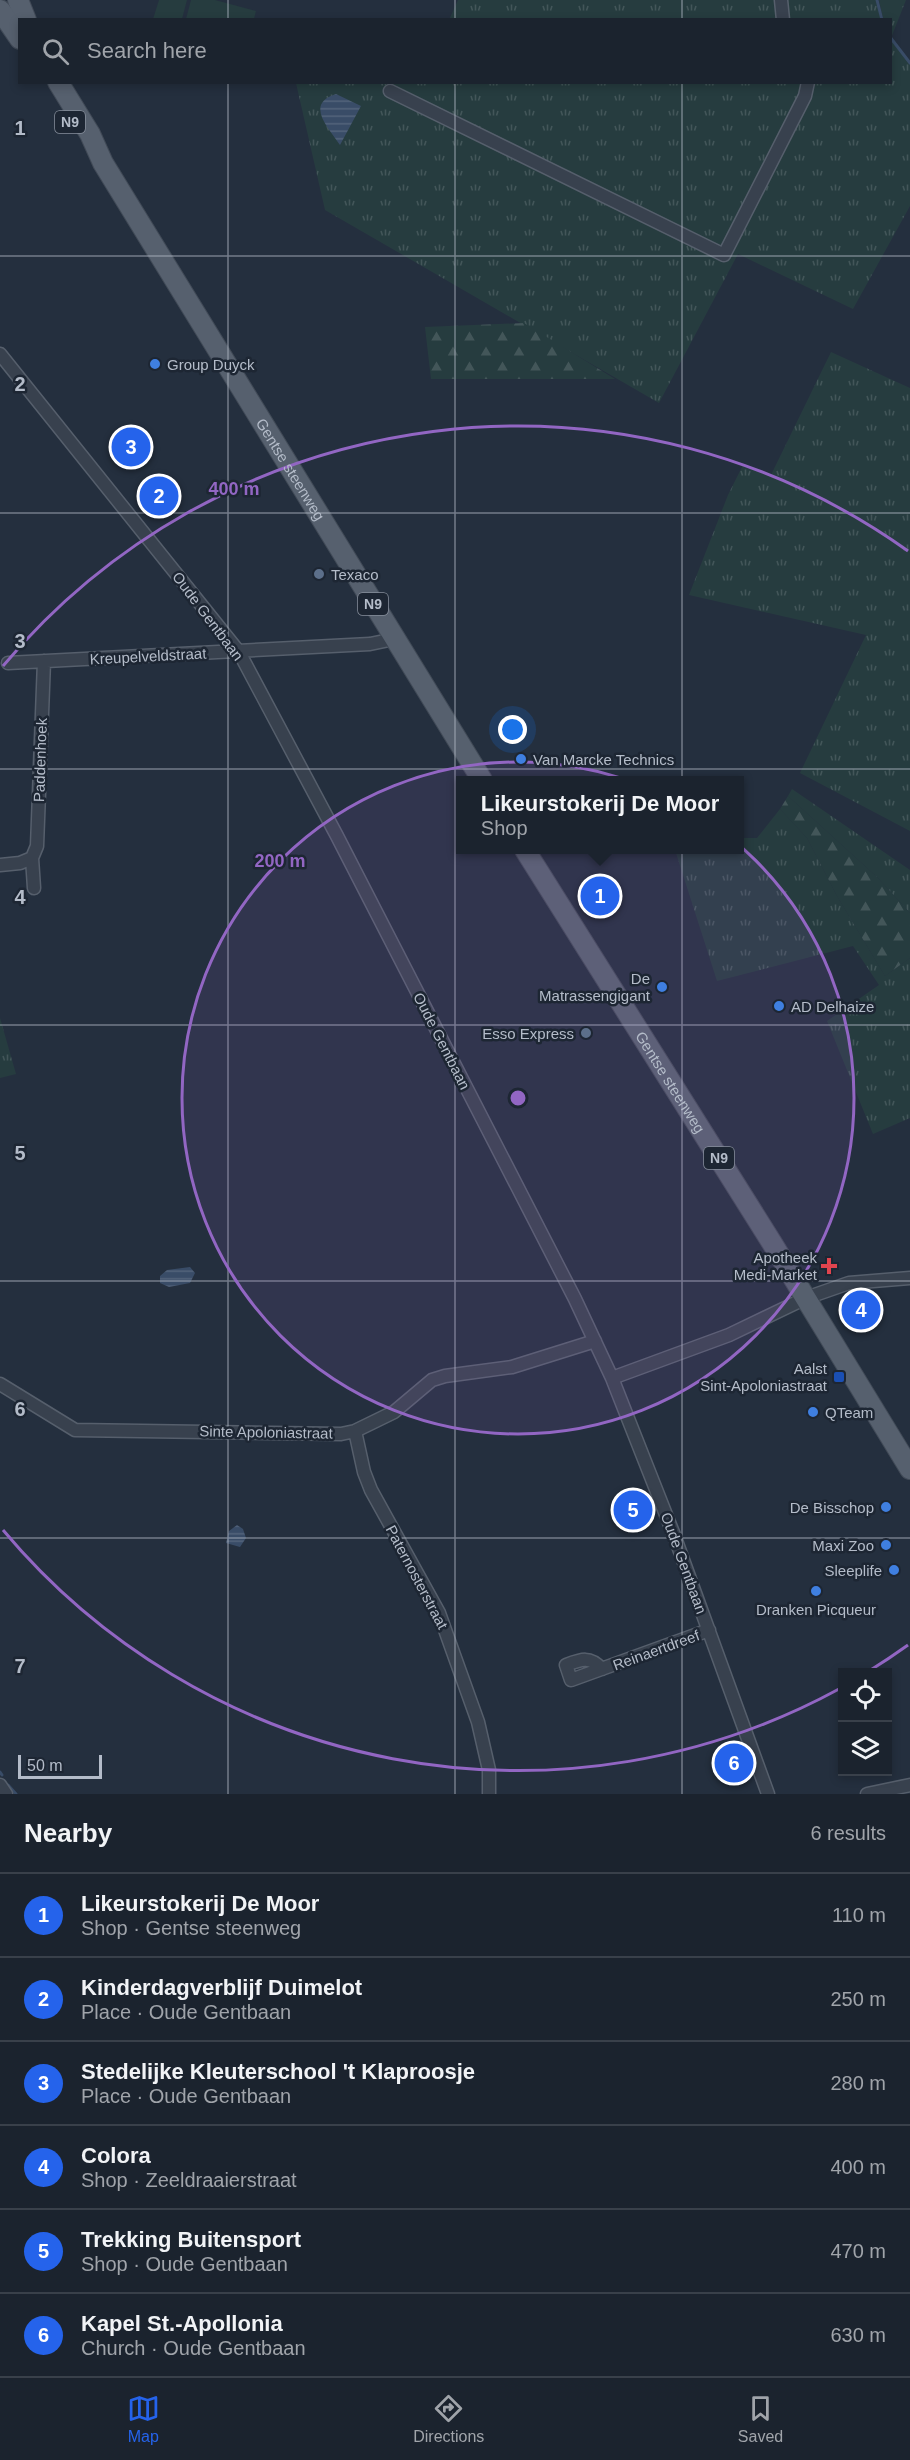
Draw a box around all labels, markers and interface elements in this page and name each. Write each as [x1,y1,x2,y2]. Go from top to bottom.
search box [18,18,892,84]
icon: search [39,35,72,68]
text: Search here [87,38,207,63]
road number: N9 [55,111,85,133]
text: 1 [14,117,26,139]
place label: Group Duyck [167,356,255,373]
marker: Group Duyck [148,357,162,371]
text: 2 [14,373,26,395]
street label: Gentse steenweg [253,415,329,523]
pin: 3 [112,424,150,470]
pin: 2 [140,474,178,518]
text: 400 m [208,479,260,499]
place label: Texaco [331,566,379,583]
marker: Texaco [312,567,326,581]
street label: Oude Gentbaan [169,568,247,664]
road number: N9 [358,593,388,615]
text: 3 [14,630,26,652]
street label: Kreupelveldstraat [89,644,208,668]
your location [498,715,527,744]
street label: Paddenhoek [30,717,50,802]
place label: Van Marcke Technics [533,751,674,768]
marker: Van Marcke Technics [514,752,528,766]
popup [456,776,744,854]
text: Likeurstokerij De Moor [481,791,719,816]
text: Shop [481,817,528,839]
text: 200 m [254,851,306,871]
pin: 1 [580,874,620,918]
text: 4 [14,886,26,908]
place label: De Matrassengigant [539,970,651,1004]
marker: De Matrassengigant [655,980,669,994]
street label: Oude Gentbaan [410,990,474,1092]
place label: AD Delhaize [791,998,874,1015]
marker: AD Delhaize [772,999,786,1013]
place label: Esso Express [482,1025,574,1042]
marker: Esso Express [579,1026,593,1040]
street label: Gentse steenweg [633,1028,709,1136]
centre of rings [508,1088,528,1108]
text: 5 [14,1142,26,1164]
road number: N9 [704,1147,734,1169]
place label: Apotheek Medi-Market [734,1249,818,1283]
marker: Apotheek Medi-Market [822,1259,836,1273]
pin: 4 [842,1288,880,1332]
place label: Aalst Sint-Apoloniastraat [700,1360,828,1394]
marker: Aalst Sint-Apoloniastraat [832,1370,846,1384]
text: 6 [14,1398,26,1420]
place label: QTeam [825,1404,873,1421]
marker: QTeam [806,1405,820,1419]
street label: Sinte Apoloniastraat [199,1422,334,1442]
pin: 5 [614,1488,652,1532]
place label: De Bisschop [790,1499,874,1516]
marker: De Bisschop [879,1500,893,1514]
street label: Oude Gentbaan [658,1510,710,1616]
street label: Paternosterstraat [382,1522,452,1633]
place label: Maxi Zoo [812,1537,874,1554]
marker: Maxi Zoo [879,1538,893,1552]
place label: Sleeplife [824,1562,882,1579]
marker: Sleeplife [887,1563,901,1577]
marker: Dranken Picqueur [809,1584,823,1598]
place label: Dranken Picqueur [756,1601,876,1618]
street label: Reinaertdreef [610,1626,702,1674]
text: 7 [14,1655,26,1677]
map controls [838,1668,892,1776]
button: locate [838,1668,892,1722]
button: layers [838,1722,892,1776]
pin: 6 [714,1740,754,1786]
scale bar [18,1752,102,1780]
text: 50 m [27,1757,63,1774]
text: Nearby [24,1818,112,1848]
text: 6 results [810,1822,886,1844]
text: Likeurstokerij De Moor [81,1891,319,1916]
text: 1 [38,1904,49,1926]
text: 110 m [832,1904,886,1926]
text: Shop · Gentse steenweg [81,1917,301,1939]
text: Kinderdagverblijf Duimelot [81,1975,362,2000]
text: 2 [38,1988,49,2010]
text: 250 m [830,1988,886,2010]
text: Place · Oude Gentbaan [81,2001,291,2023]
text: Stedelijke Kleuterschool 't Klaproosje [81,2059,475,2084]
text: 3 [38,2072,49,2094]
text: 280 m [830,2072,886,2094]
text: Place · Oude Gentbaan [81,2085,291,2107]
text: Colora [81,2143,151,2168]
text: 4 [38,2156,49,2178]
text: 400 m [830,2156,886,2178]
text: Shop · Zeeldraaierstraat [81,2169,297,2191]
text: Trekking Buitensport [81,2227,301,2252]
text: 5 [38,2240,49,2262]
text: 470 m [830,2240,886,2262]
text: Shop · Oude Gentbaan [81,2253,288,2275]
text: Kapel St.-Apollonia [81,2311,283,2336]
text: 6 [38,2324,49,2346]
text: 630 m [830,2324,886,2346]
text: Church · Oude Gentbaan [81,2337,306,2359]
tab: Map [127,2392,160,2446]
tab: Directions [413,2392,484,2446]
tab: Saved [738,2392,783,2446]

